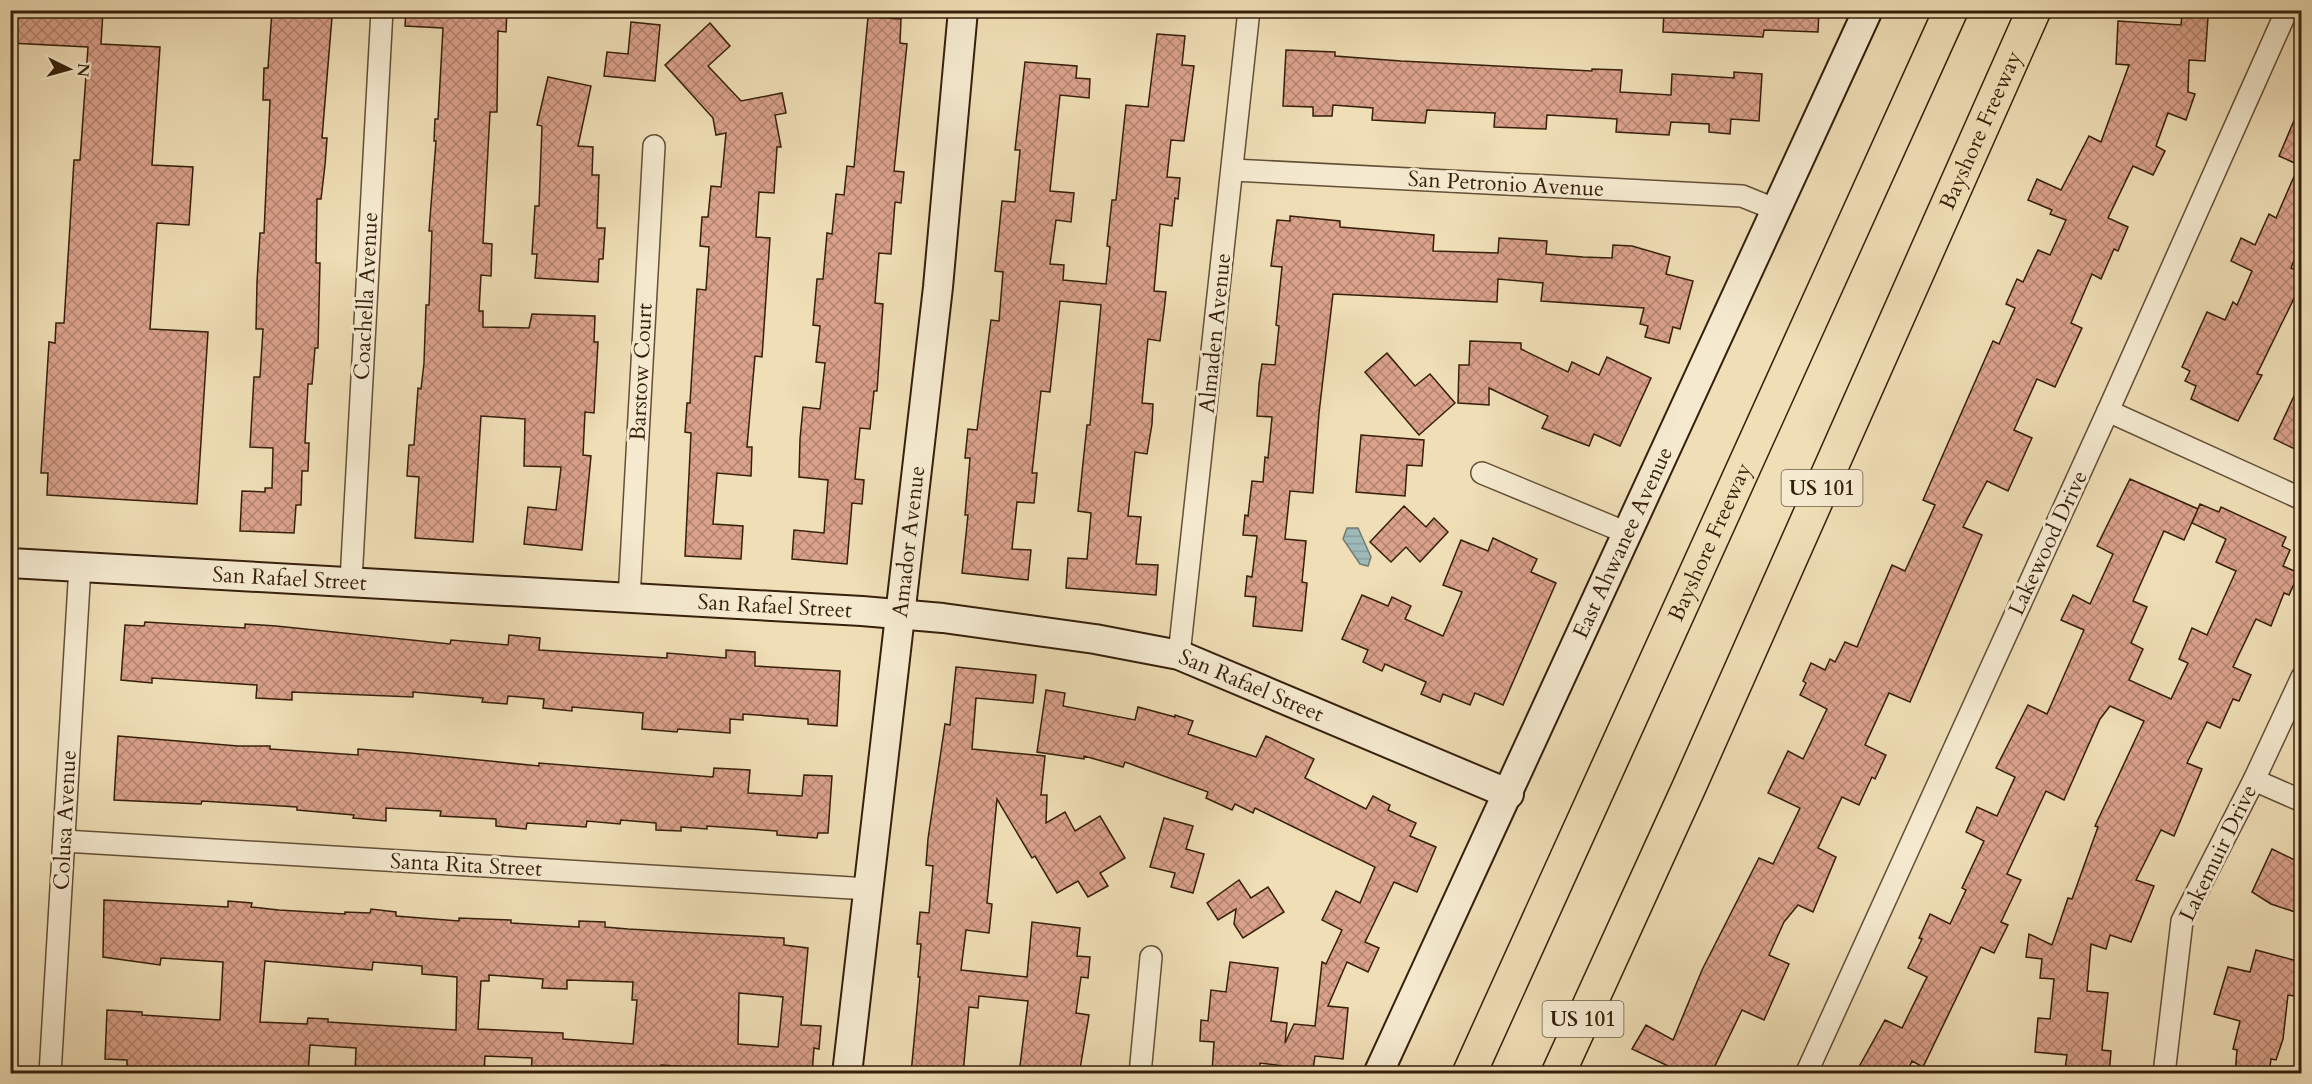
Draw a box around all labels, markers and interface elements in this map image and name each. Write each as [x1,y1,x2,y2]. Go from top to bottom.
north arrow [39,39,99,99]
street label: Bayshore Freeway [1932,46,2029,214]
text: N [71,62,95,78]
street label: San Petronio Avenue [1407,164,1605,204]
street label: Coachella Avenue [347,211,385,381]
street label: Almaden Avenue [1192,251,1238,415]
street label: Barstow Court [622,302,660,442]
street label: East Ahwanee Avenue [1566,442,1680,643]
street label: Bayshore Freeway [1661,458,1759,626]
street label: Amador Avenue [885,464,932,619]
street label: Lakewood Drive [2001,466,2095,620]
road number: US 101 [1782,470,1862,506]
street label: San Rafael Street [212,559,368,598]
street label: San Rafael Street [697,587,853,625]
street label: San Rafael Street [1174,642,1328,729]
street label: Colusa Avenue [46,749,84,891]
street label: Lakemuir Drive [2172,780,2264,926]
street label: Santa Rita Street [389,846,543,884]
road number: US 101 [1542,1001,1624,1037]

